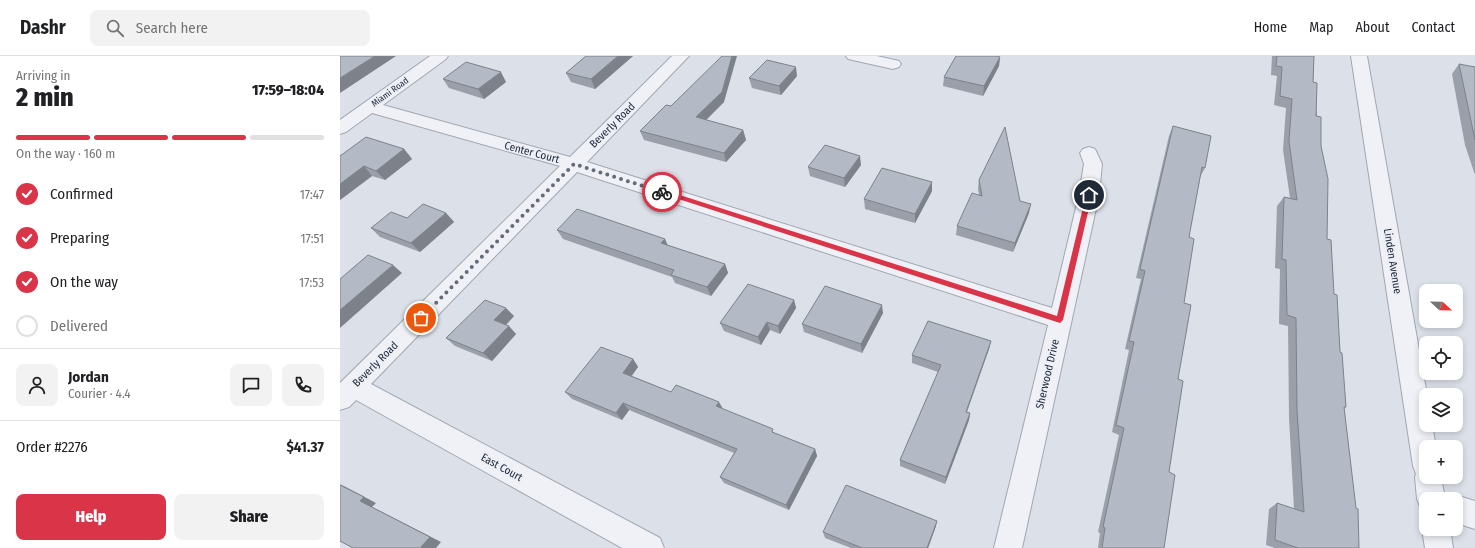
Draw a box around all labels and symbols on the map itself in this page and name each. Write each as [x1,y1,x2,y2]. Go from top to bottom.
street label: Miami Road [370,75,410,109]
street label: Beverly Road [587,100,638,151]
street label: Center Court [503,139,561,166]
courier [642,172,682,212]
pin [1072,178,1106,212]
street label: Linden Avenue [1381,227,1404,295]
north arrow [1419,284,1463,328]
pin [404,301,438,335]
street label: Sherwood Drive [1033,338,1062,410]
street label: Beverly Road [350,339,401,390]
street label: East Court [479,451,525,484]

